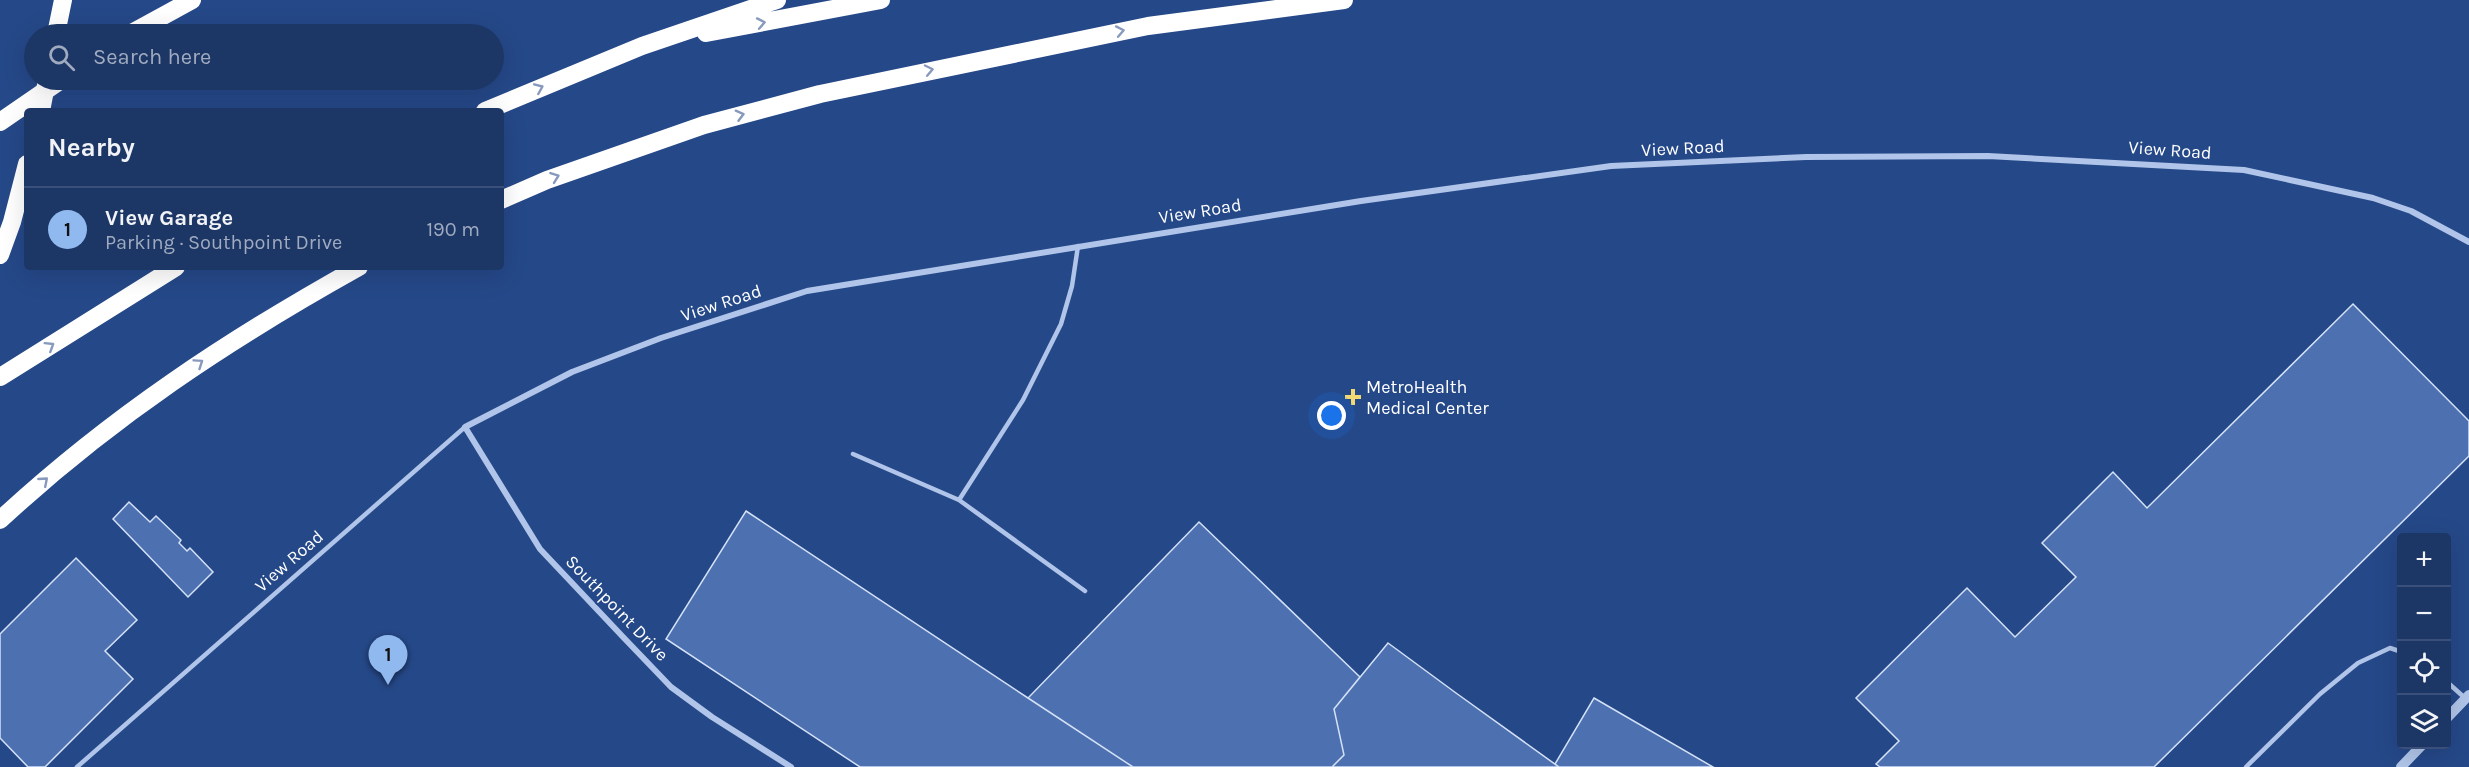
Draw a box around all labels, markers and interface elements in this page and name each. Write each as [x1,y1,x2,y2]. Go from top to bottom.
one-way arrow [756,17,766,30]
search box [24,24,504,90]
one-way arrow [1115,25,1125,38]
icon: search [45,41,78,74]
text: Search here [93,44,211,70]
one-way arrow [924,65,934,78]
one-way arrow [532,83,543,95]
one-way arrow [734,110,744,123]
text: Nearby [48,132,135,163]
street label: View Road [1641,135,1725,161]
street label: View Road [2128,136,2212,164]
one-way arrow [549,172,560,184]
street label: View Road [1157,194,1243,228]
text: View Garage [105,205,233,231]
text: 1 [64,218,71,241]
text: 190 m [426,218,480,241]
text: Parking · Southpoint Drive [105,231,342,254]
street label: View Road [678,280,764,326]
one-way arrow [44,341,54,353]
one-way arrow [192,359,203,370]
place label: MetroHealth Medical Center [1366,376,1489,419]
marker: MetroHealth Medical Center [1344,388,1362,406]
your location [1317,401,1346,430]
one-way arrow [37,477,48,488]
street label: View Road [250,525,328,597]
map controls [2397,533,2451,749]
button: + [2397,533,2451,587]
street label: Southpoint Drive [561,550,673,666]
button: − [2397,587,2451,641]
pin: 1 [368,636,408,685]
button: locate [2397,641,2451,695]
button: layers [2397,695,2451,749]

